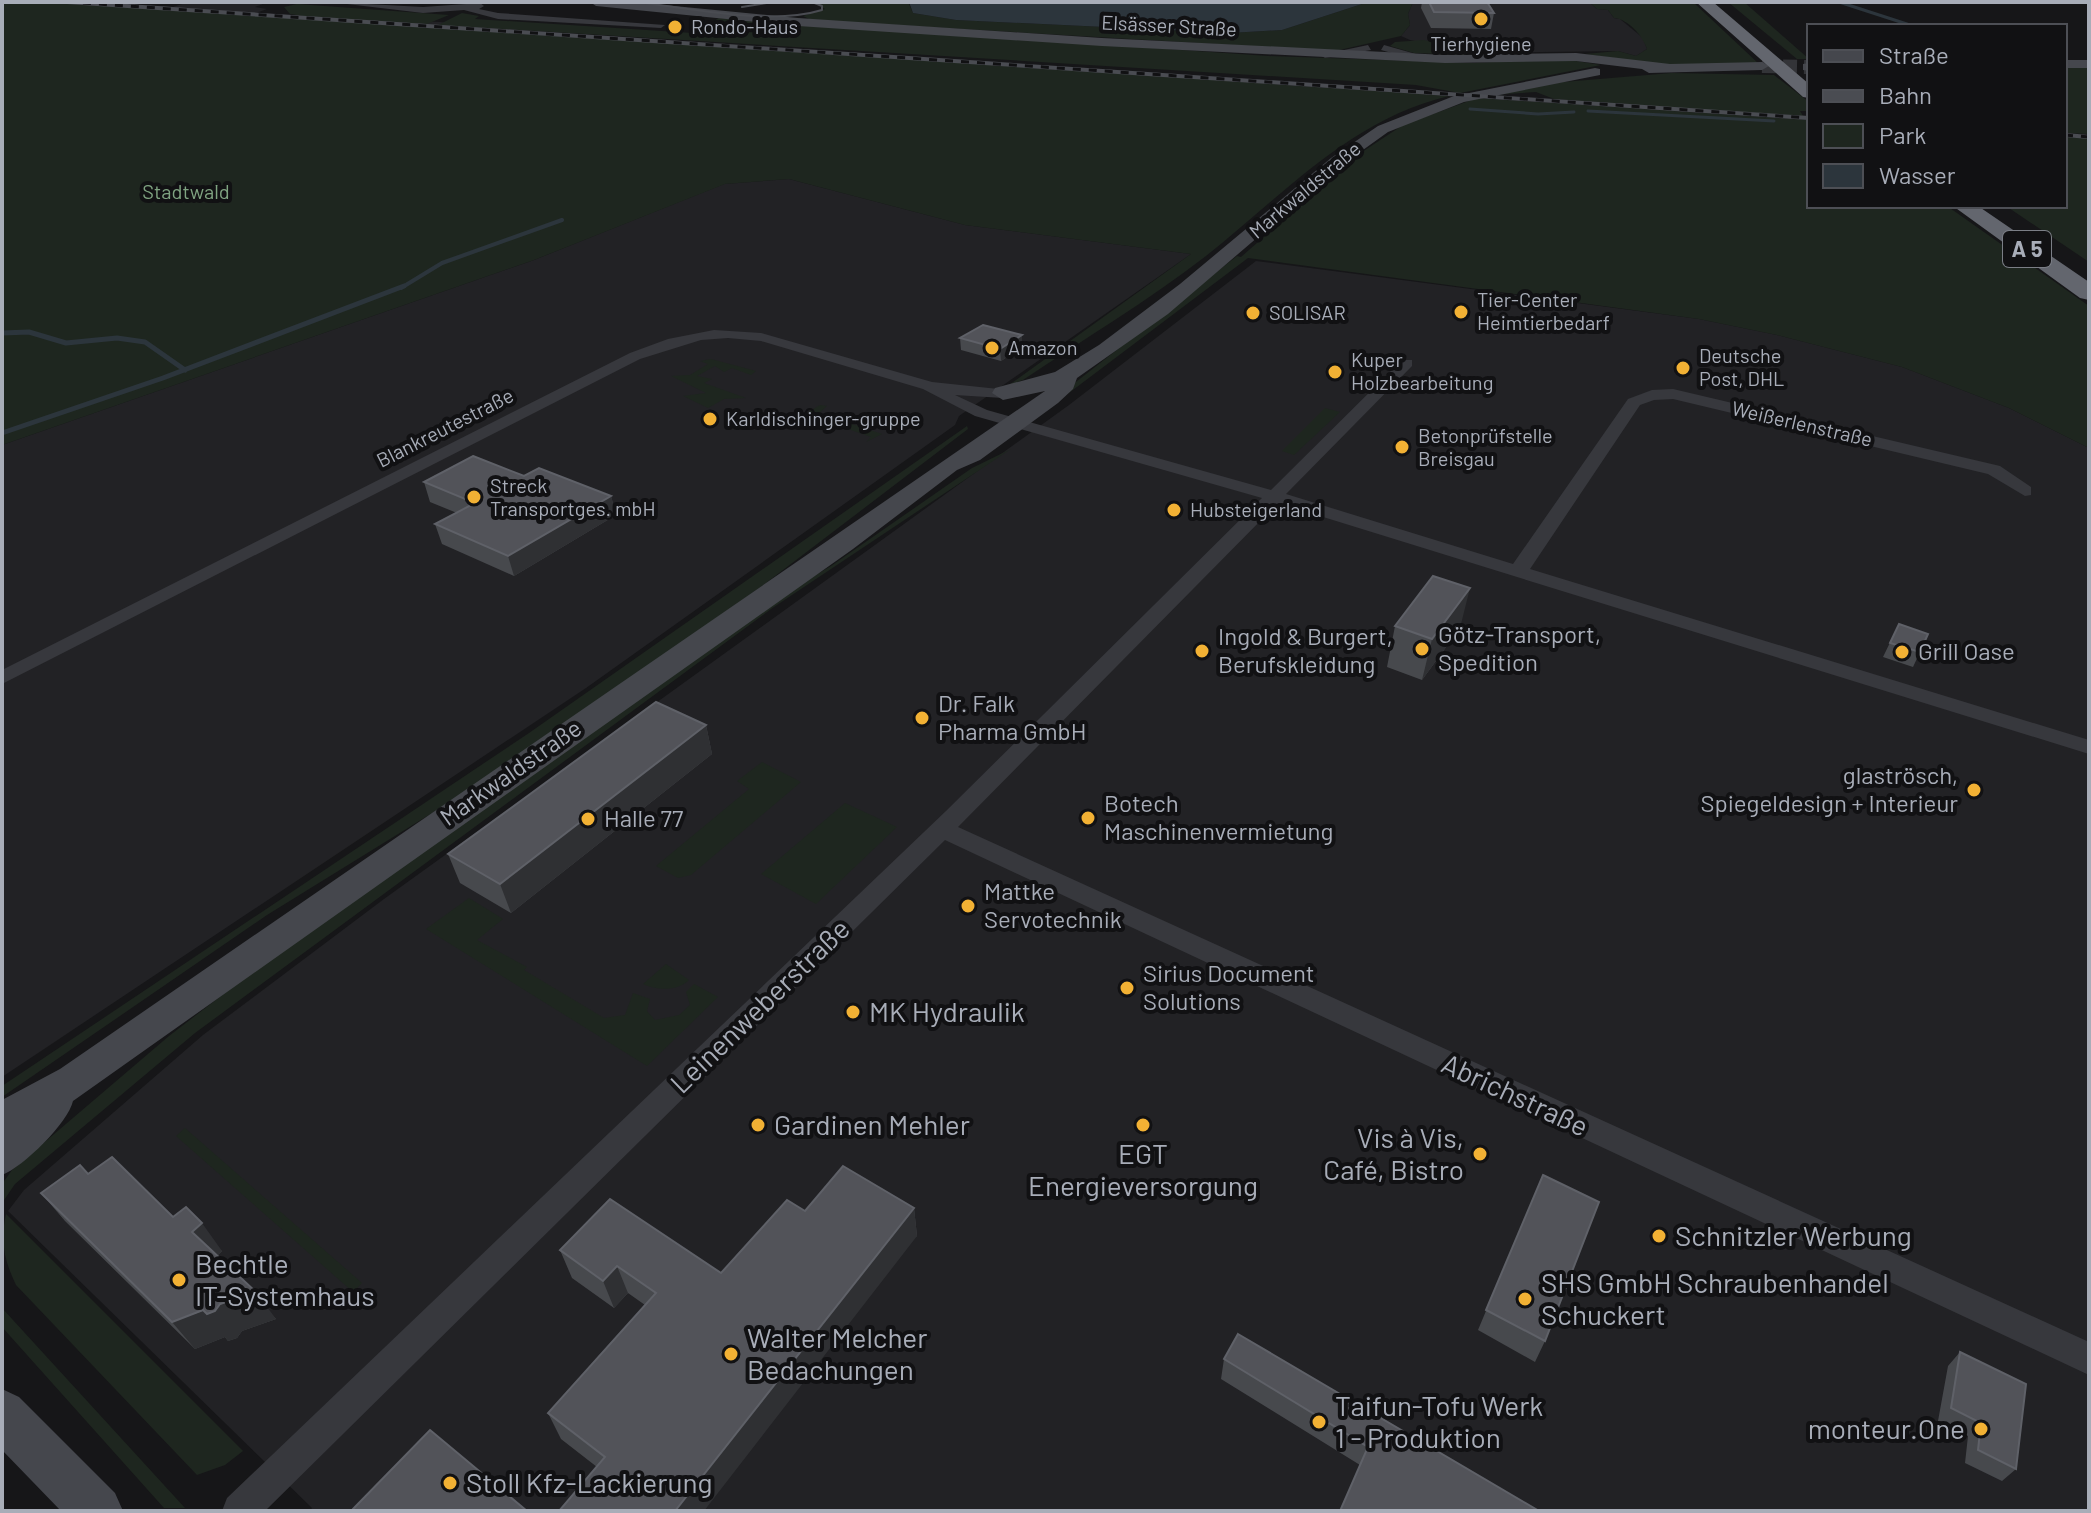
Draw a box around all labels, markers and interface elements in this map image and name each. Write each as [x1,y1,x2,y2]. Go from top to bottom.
street label: Elsässer Straße [1101,9,1237,41]
marker: Tierhygiene [1472,10,1490,28]
place label: Rondo-Haus [691,14,798,38]
marker: Rondo-Haus [666,18,684,36]
legend [1807,24,2067,208]
place label: Tierhygiene [1430,31,1532,55]
text: Straße [1879,40,1949,69]
text: Bahn [1879,80,1932,109]
text: Park [1879,120,1926,149]
street label: Markwaldstraße [1244,136,1365,243]
text: Wasser [1879,160,1956,189]
park label: Stadtwald [142,179,230,203]
road number: A 5 [2003,231,2051,267]
place label: Tier-Center Heimtierbedarf [1477,287,1610,334]
place label: SOLISAR [1269,300,1346,324]
marker: Tier-Center Heimtierbedarf [1452,303,1470,321]
marker: SOLISAR [1244,304,1262,322]
place label: Amazon [1008,335,1077,359]
marker: Amazon [983,339,1001,357]
place label: Deutsche Post, DHL [1699,343,1784,390]
place label: Kuper Holzbearbeitung [1351,347,1493,394]
marker: Deutsche Post, DHL [1674,359,1692,377]
marker: Kuper Holzbearbeitung [1326,363,1344,381]
street label: Blankreutestraße [372,382,517,472]
street label: Weißerlenstraße [1730,395,1875,451]
place label: Karldischinger-gruppe [726,406,921,430]
marker: Karldischinger-gruppe [701,410,719,428]
place label: Betonprüfstelle Breisgau [1418,423,1553,470]
marker: Betonprüfstelle Breisgau [1393,438,1411,456]
place label: Streck Transportges. mbH [490,473,656,520]
marker: Streck Transportges. mbH [465,488,483,506]
place label: Hubsteigerland [1190,497,1322,521]
marker: Hubsteigerland [1165,501,1183,519]
place label: Götz-Transport, Spedition [1438,619,1601,676]
place label: Ingold & Burgert, Berufskleidung [1218,621,1393,678]
place label: Grill Oase [1918,636,2015,665]
marker: Götz-Transport, Spedition [1413,640,1431,658]
marker: Ingold & Burgert, Berufskleidung [1193,642,1211,660]
marker: Grill Oase [1893,643,1911,661]
place label: Dr. Falk Pharma GmbH [938,688,1086,745]
marker: Dr. Falk Pharma GmbH [913,709,931,727]
street label: Markwaldstraße [434,712,586,831]
place label: glaströsch, Spiegeldesign + Interieur [1700,760,1958,817]
marker: glaströsch, Spiegeldesign + Interieur [1965,781,1983,799]
place label: Botech Maschinenvermietung [1104,788,1333,845]
place label: Halle 77 [604,803,683,832]
marker: Botech Maschinenvermietung [1079,809,1097,827]
marker: Halle 77 [579,810,597,828]
place label: Mattke Servotechnik [984,876,1122,933]
marker: Mattke Servotechnik [959,897,977,915]
street label: Leinenweberstraße [663,911,856,1099]
place label: Sirius Document Solutions [1143,958,1315,1015]
marker: Sirius Document Solutions [1118,979,1136,997]
place label: MK Hydraulik [869,994,1025,1028]
marker: MK Hydraulik [844,1003,862,1021]
street label: Abrichstraße [1437,1045,1594,1143]
place label: Gardinen Mehler [774,1107,970,1141]
marker: Gardinen Mehler [749,1116,767,1134]
marker: EGT Energieversorgung [1134,1116,1152,1134]
place label: Vis à Vis, Café, Bistro [1323,1120,1464,1186]
place label: EGT Energieversorgung [1028,1136,1258,1202]
marker: Vis à Vis, Café, Bistro [1471,1145,1489,1163]
place label: Schnitzler Werbung [1675,1218,1912,1252]
marker: Schnitzler Werbung [1650,1227,1668,1245]
place label: Bechtle IT-Systemhaus [195,1246,375,1312]
place label: SHS GmbH Schraubenhandel Schuckert [1541,1265,1889,1331]
marker: Bechtle IT-Systemhaus [170,1271,188,1289]
marker: SHS GmbH Schraubenhandel Schuckert [1516,1290,1534,1308]
place label: Walter Melcher Bedachungen [747,1320,927,1386]
marker: Walter Melcher Bedachungen [722,1345,740,1363]
place label: Taifun-Tofu Werk 1 - Produktion [1335,1388,1543,1454]
place label: monteur.One [1808,1411,1965,1445]
marker: Taifun-Tofu Werk 1 - Produktion [1310,1413,1328,1431]
marker: monteur.One [1972,1420,1990,1438]
place label: Stoll Kfz-Lackierung [466,1465,713,1499]
marker: Stoll Kfz-Lackierung [441,1474,459,1492]

